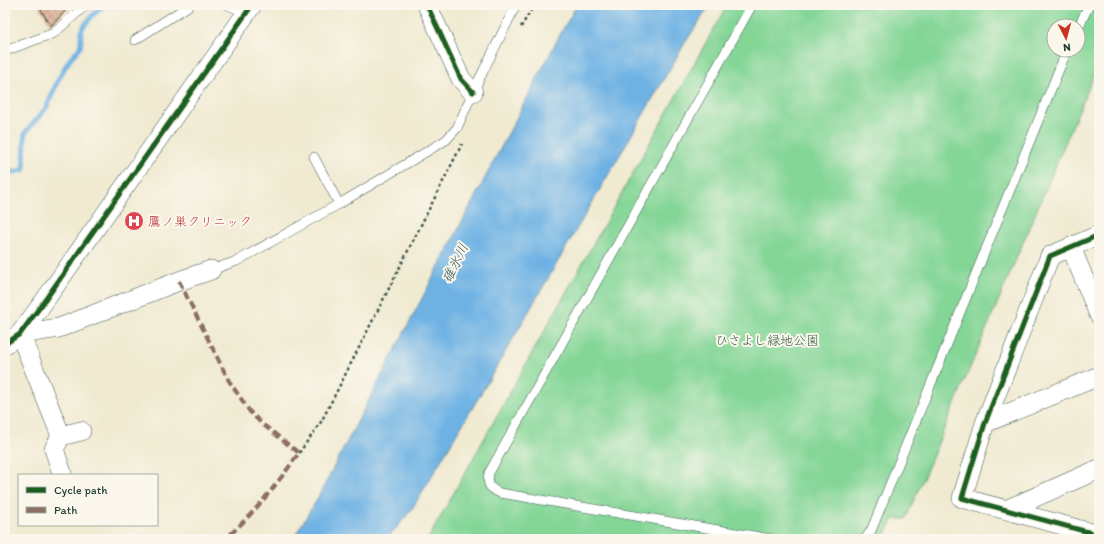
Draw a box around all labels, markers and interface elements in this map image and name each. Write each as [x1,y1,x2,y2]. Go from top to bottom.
north arrow [1046,18,1086,58]
text: N [1063,41,1071,54]
hospital icon: 鷹ノ巣クリニック [123,210,145,232]
place label: 鷹ノ巣クリニック [148,214,252,229]
water label: 碓氷川 [439,241,472,286]
park label: ひさよし緑地公園 [715,333,819,348]
legend [18,474,158,526]
text: Cycle path [54,483,108,497]
text: Path [54,503,77,517]

